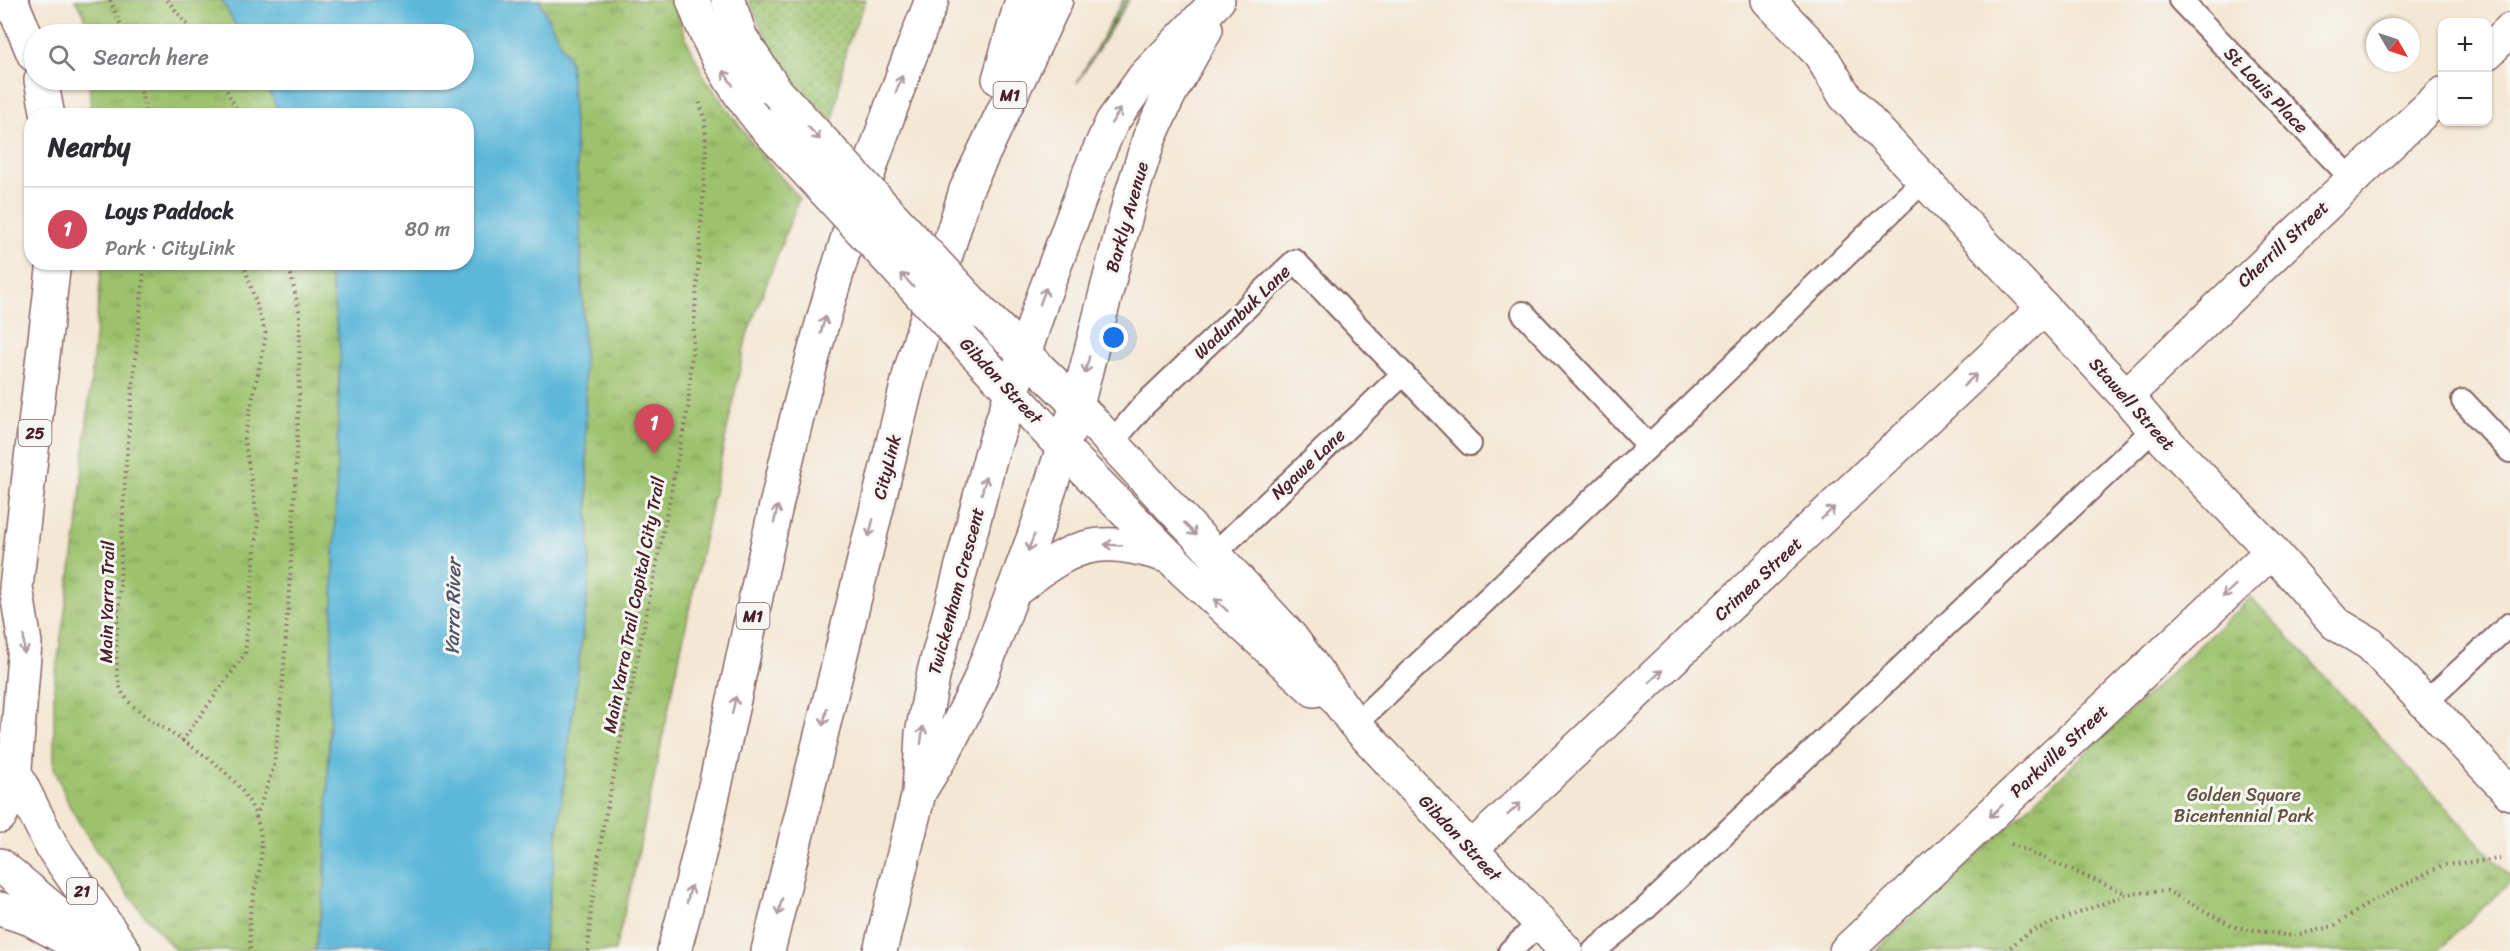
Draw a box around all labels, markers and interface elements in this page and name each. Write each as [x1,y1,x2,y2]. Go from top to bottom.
north arrow [2366,18,2420,72]
map controls [2438,18,2492,126]
button: + [2438,18,2492,72]
search box [24,24,474,90]
text: Search here [93,38,209,77]
street label: St Louis Place [2216,39,2316,141]
icon: search [45,41,78,74]
one-way arrow [722,69,735,86]
button: − [2438,72,2492,126]
one-way arrow [895,75,906,94]
road number: M1 [994,82,1026,108]
one-way arrow [1111,108,1123,125]
text: Nearby [48,124,130,170]
one-way arrow [806,126,821,141]
street label: Barkly Avenue [1096,157,1158,276]
text: Loys Paddock [105,192,234,231]
street label: Cherrill Street [2229,192,2337,296]
text: 1 [63,212,72,247]
text: 80 m [405,212,450,247]
text: Park · CityLink [105,231,235,266]
street label: Wadumbuk Lane [1186,257,1298,367]
one-way arrow [900,272,914,287]
one-way arrow [1038,288,1049,306]
one-way arrow [818,316,829,335]
your location [1099,323,1128,352]
street label: Gibdon Street [951,330,1051,433]
street label: Stawell Street [2081,350,2183,459]
one-way arrow [1081,356,1092,375]
one-way arrow [1963,372,1978,387]
pin: 1 [634,404,674,454]
road number: 25 [18,420,51,446]
street label: Ngawe Lane [1263,420,1353,508]
street label: CityLink [863,431,911,503]
street label: Main Yarra Trail Capital City Trail [593,473,675,736]
one-way arrow [978,475,990,494]
street label: Twickenham Crescent [918,504,994,678]
one-way arrow [771,505,782,524]
one-way arrow [1821,506,1836,520]
one-way arrow [865,518,877,537]
one-way arrow [1183,522,1197,537]
street label: Crimea Street [1706,529,1810,629]
one-way arrow [1025,533,1036,552]
one-way arrow [1104,539,1124,550]
street label: Main Yarra Trail [90,540,124,663]
water label: Yarra River [435,555,471,655]
one-way arrow [2222,584,2237,598]
one-way arrow [1214,598,1229,612]
road number: M1 [736,603,770,629]
one-way arrow [18,634,29,654]
one-way arrow [1648,668,1663,683]
one-way arrow [728,695,740,714]
street label: Parkville Street [2002,696,2116,806]
one-way arrow [818,708,830,727]
one-way arrow [917,726,928,745]
park label: Golden Square Bicentennial Park [2174,779,2315,832]
street label: Gibdon Street [1410,787,1510,890]
one-way arrow [1506,802,1521,816]
one-way arrow [1988,804,2003,819]
road number: 21 [67,878,97,904]
one-way arrow [684,885,696,904]
one-way arrow [773,897,785,916]

